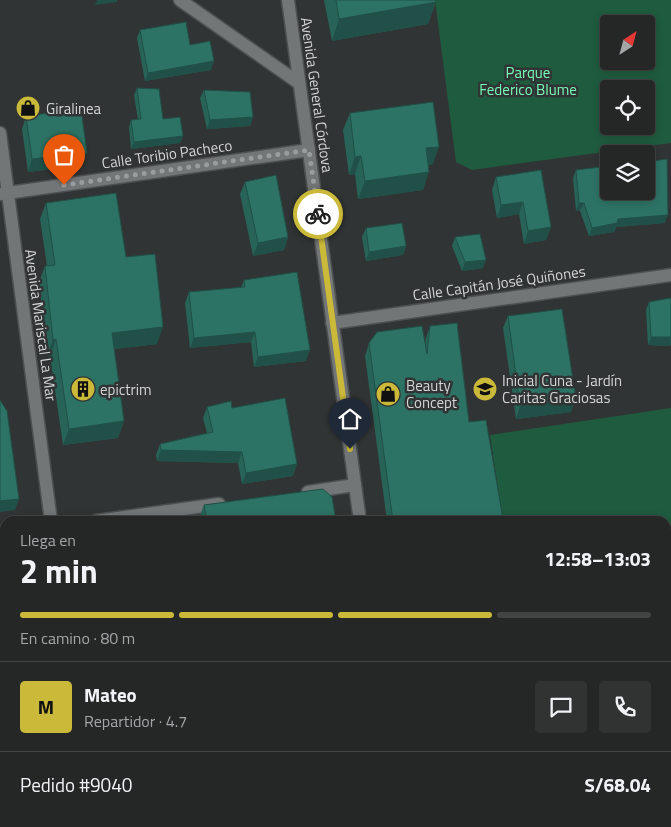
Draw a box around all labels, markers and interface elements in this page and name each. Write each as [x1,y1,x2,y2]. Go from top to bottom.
north arrow [600,15,655,70]
map controls [600,15,655,200]
street label: Avenida General Córdova [295,16,339,175]
park label: Parque Federico Blume [479,61,577,101]
button: locate [600,80,655,135]
shop icon: Giralinea [15,95,41,121]
place label: Giralinea [46,97,102,120]
street label: Calle Toribio Pacheco [100,133,234,175]
pin [43,134,85,185]
icon: bag [50,141,78,169]
button: layers [600,145,655,200]
courier [293,189,343,239]
icon: bike [304,200,332,228]
street label: Avenida Mariscal La Mar [19,248,63,402]
street label: Calle Capitán José Quiñones [411,259,587,307]
place label: Inicial Cuna - Jardín Caritas Graciosas [502,369,622,409]
place label: Beauty Concept [406,374,458,414]
building icon: epictrim [70,376,96,402]
school or university icon: Inicial Cuna - Jardín Caritas Graciosas [472,376,498,402]
place label: epictrim [100,378,152,401]
shop icon: Beauty Concept [375,381,401,407]
pin [329,398,371,449]
icon: home [336,405,364,433]
text: Llega en [20,528,76,552]
text: 12:58–13:03 [544,544,651,573]
text: 2 min [20,547,98,595]
text: En camino · 80 m [20,626,135,650]
text: Mateo [84,680,137,709]
button: chat [535,681,587,733]
button: phone [599,681,651,733]
text: M [38,692,54,721]
text: Repartidor · 4.7 [84,709,187,733]
text: Pedido #9040 [20,770,132,799]
text: S/68.04 [584,770,651,799]

